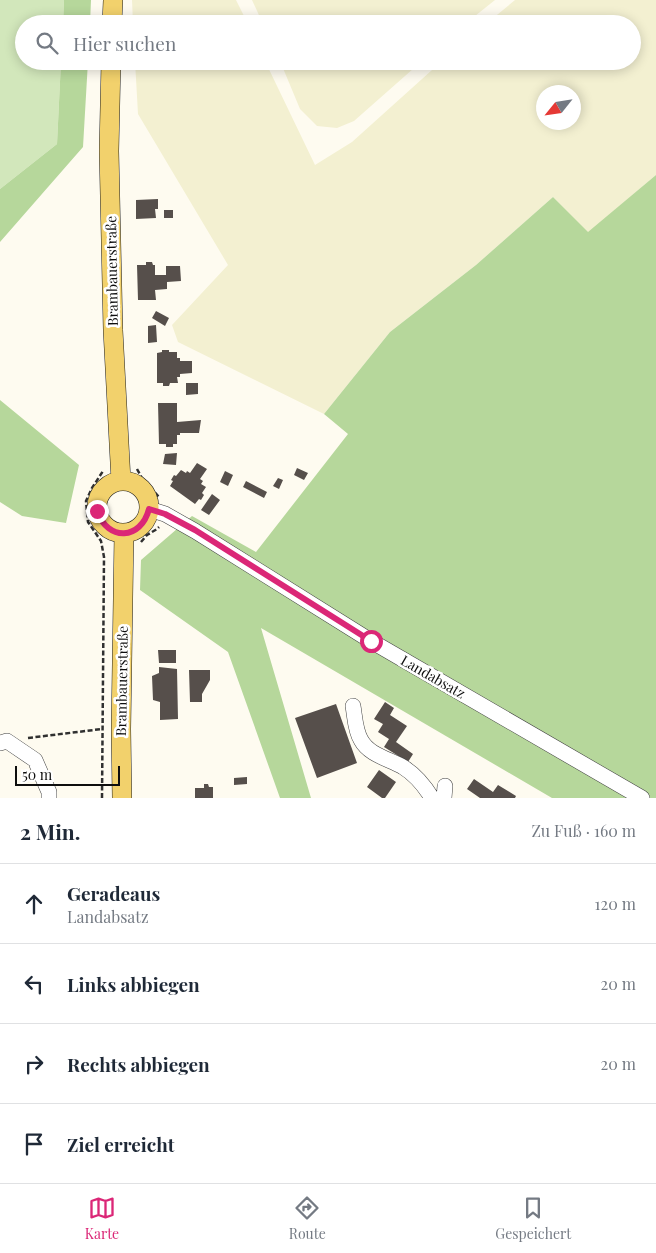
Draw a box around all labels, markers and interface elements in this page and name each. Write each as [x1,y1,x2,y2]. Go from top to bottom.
search box [15,15,641,70]
icon: search [33,29,61,57]
text: Hier suchen [73,30,176,56]
north arrow [536,85,581,130]
street label: Brambauerstraße [101,216,122,326]
route end [86,500,109,523]
street label: Brambauerstraße [111,626,132,736]
route start [360,630,383,653]
street label: Landabsatz [398,650,469,703]
scale bar [15,763,120,786]
text: 50 m [22,765,52,784]
text: 2 Min. [20,817,80,845]
text: Zu Fuß · 160 m [531,820,636,841]
text: Geradeaus [67,880,160,906]
icon: ahead [20,890,48,918]
text: 120 m [595,893,636,914]
text: Landabsatz [67,906,149,927]
icon: left [20,970,48,998]
text: Links abbiegen [67,971,200,997]
text: 20 m [601,973,636,994]
icon: right [20,1050,48,1078]
text: Rechts abbiegen [67,1051,210,1077]
text: 20 m [601,1053,636,1074]
icon: arrive [20,1130,48,1158]
text: Ziel erreicht [67,1131,175,1157]
tab: Karte [85,1194,119,1243]
tab: Route [289,1194,326,1243]
tab: Gespeichert [495,1194,571,1243]

